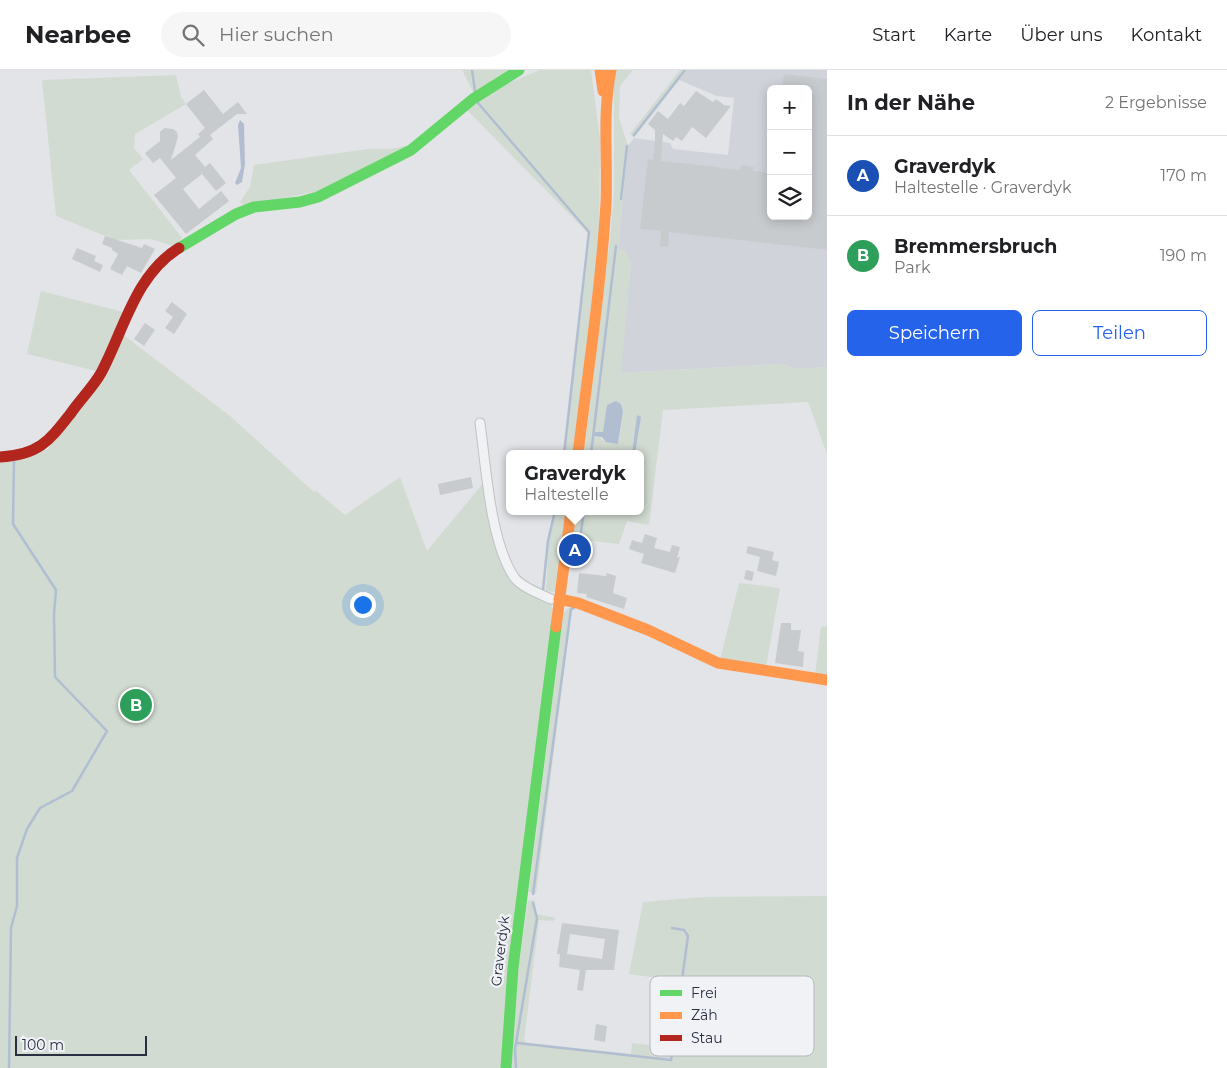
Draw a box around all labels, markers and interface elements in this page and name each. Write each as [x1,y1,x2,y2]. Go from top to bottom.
search box [161,12,511,57]
text: Nearbee [25,20,131,49]
icon: search [179,21,207,49]
text: Hier suchen [219,23,333,46]
text: Start [872,24,916,46]
text: Karte [944,24,992,46]
text: Über uns [1020,24,1103,46]
text: Kontakt [1131,24,1202,46]
map controls [767,85,812,220]
button: + [767,85,812,130]
text: In der Nähe [847,90,975,115]
text: 2 Ergebnisse [1105,93,1207,112]
button: − [767,130,812,175]
text: Graverdyk [894,155,996,178]
text: A [857,166,869,185]
text: 170 m [1160,166,1207,185]
button: layers [767,175,812,220]
text: Haltestelle · Graverdyk [894,178,1072,197]
text: Bremmersbruch [894,235,1057,258]
text: B [857,246,869,265]
text: 190 m [1160,246,1207,265]
text: Park [894,258,931,277]
button: Speichern [847,310,1022,356]
button: Teilen [1032,310,1207,356]
popup [506,450,644,515]
text: Graverdyk [524,462,626,485]
text: Haltestelle [524,485,609,504]
pin: A [559,531,591,569]
your location [350,592,376,618]
pin: B [120,686,152,724]
street label: Graverdyk [487,914,513,987]
legend [650,976,814,1056]
text: Frei [691,984,717,1002]
text: Zäh [691,1006,718,1024]
text: Stau [691,1029,723,1047]
scale bar [15,1033,148,1056]
text: 100 m [22,1036,64,1054]

